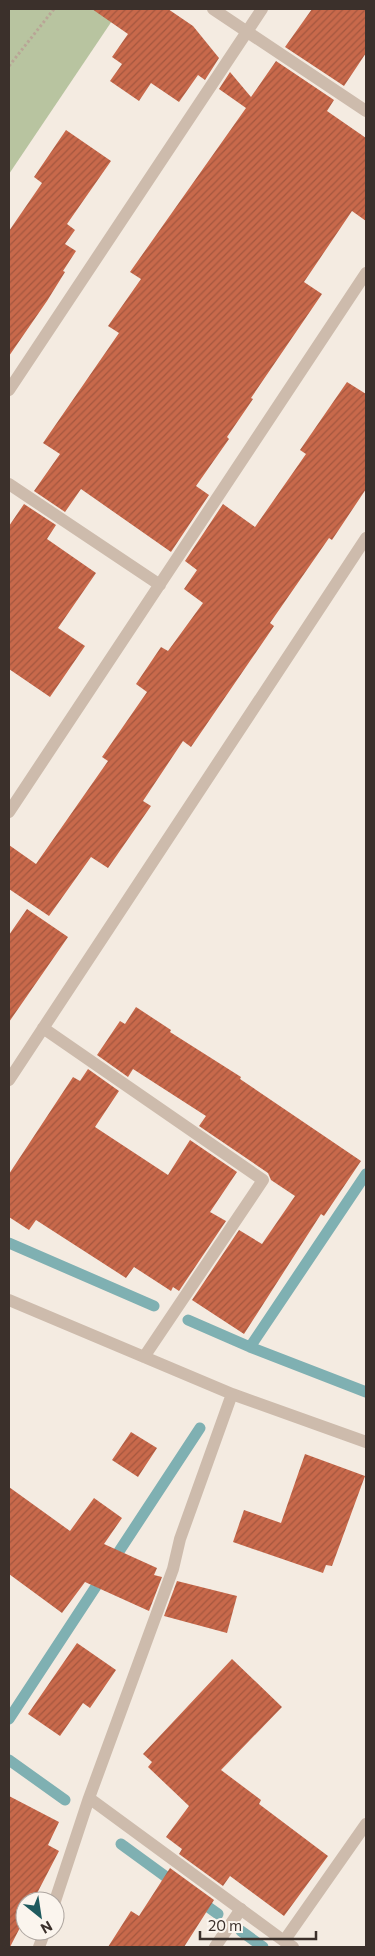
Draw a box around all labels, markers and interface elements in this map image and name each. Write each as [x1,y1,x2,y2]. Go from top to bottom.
north arrow [15,1891,65,1941]
scale bar [200,1908,316,1940]
text: 20 m [208,1916,242,1934]
text: N [38,1918,56,1938]

